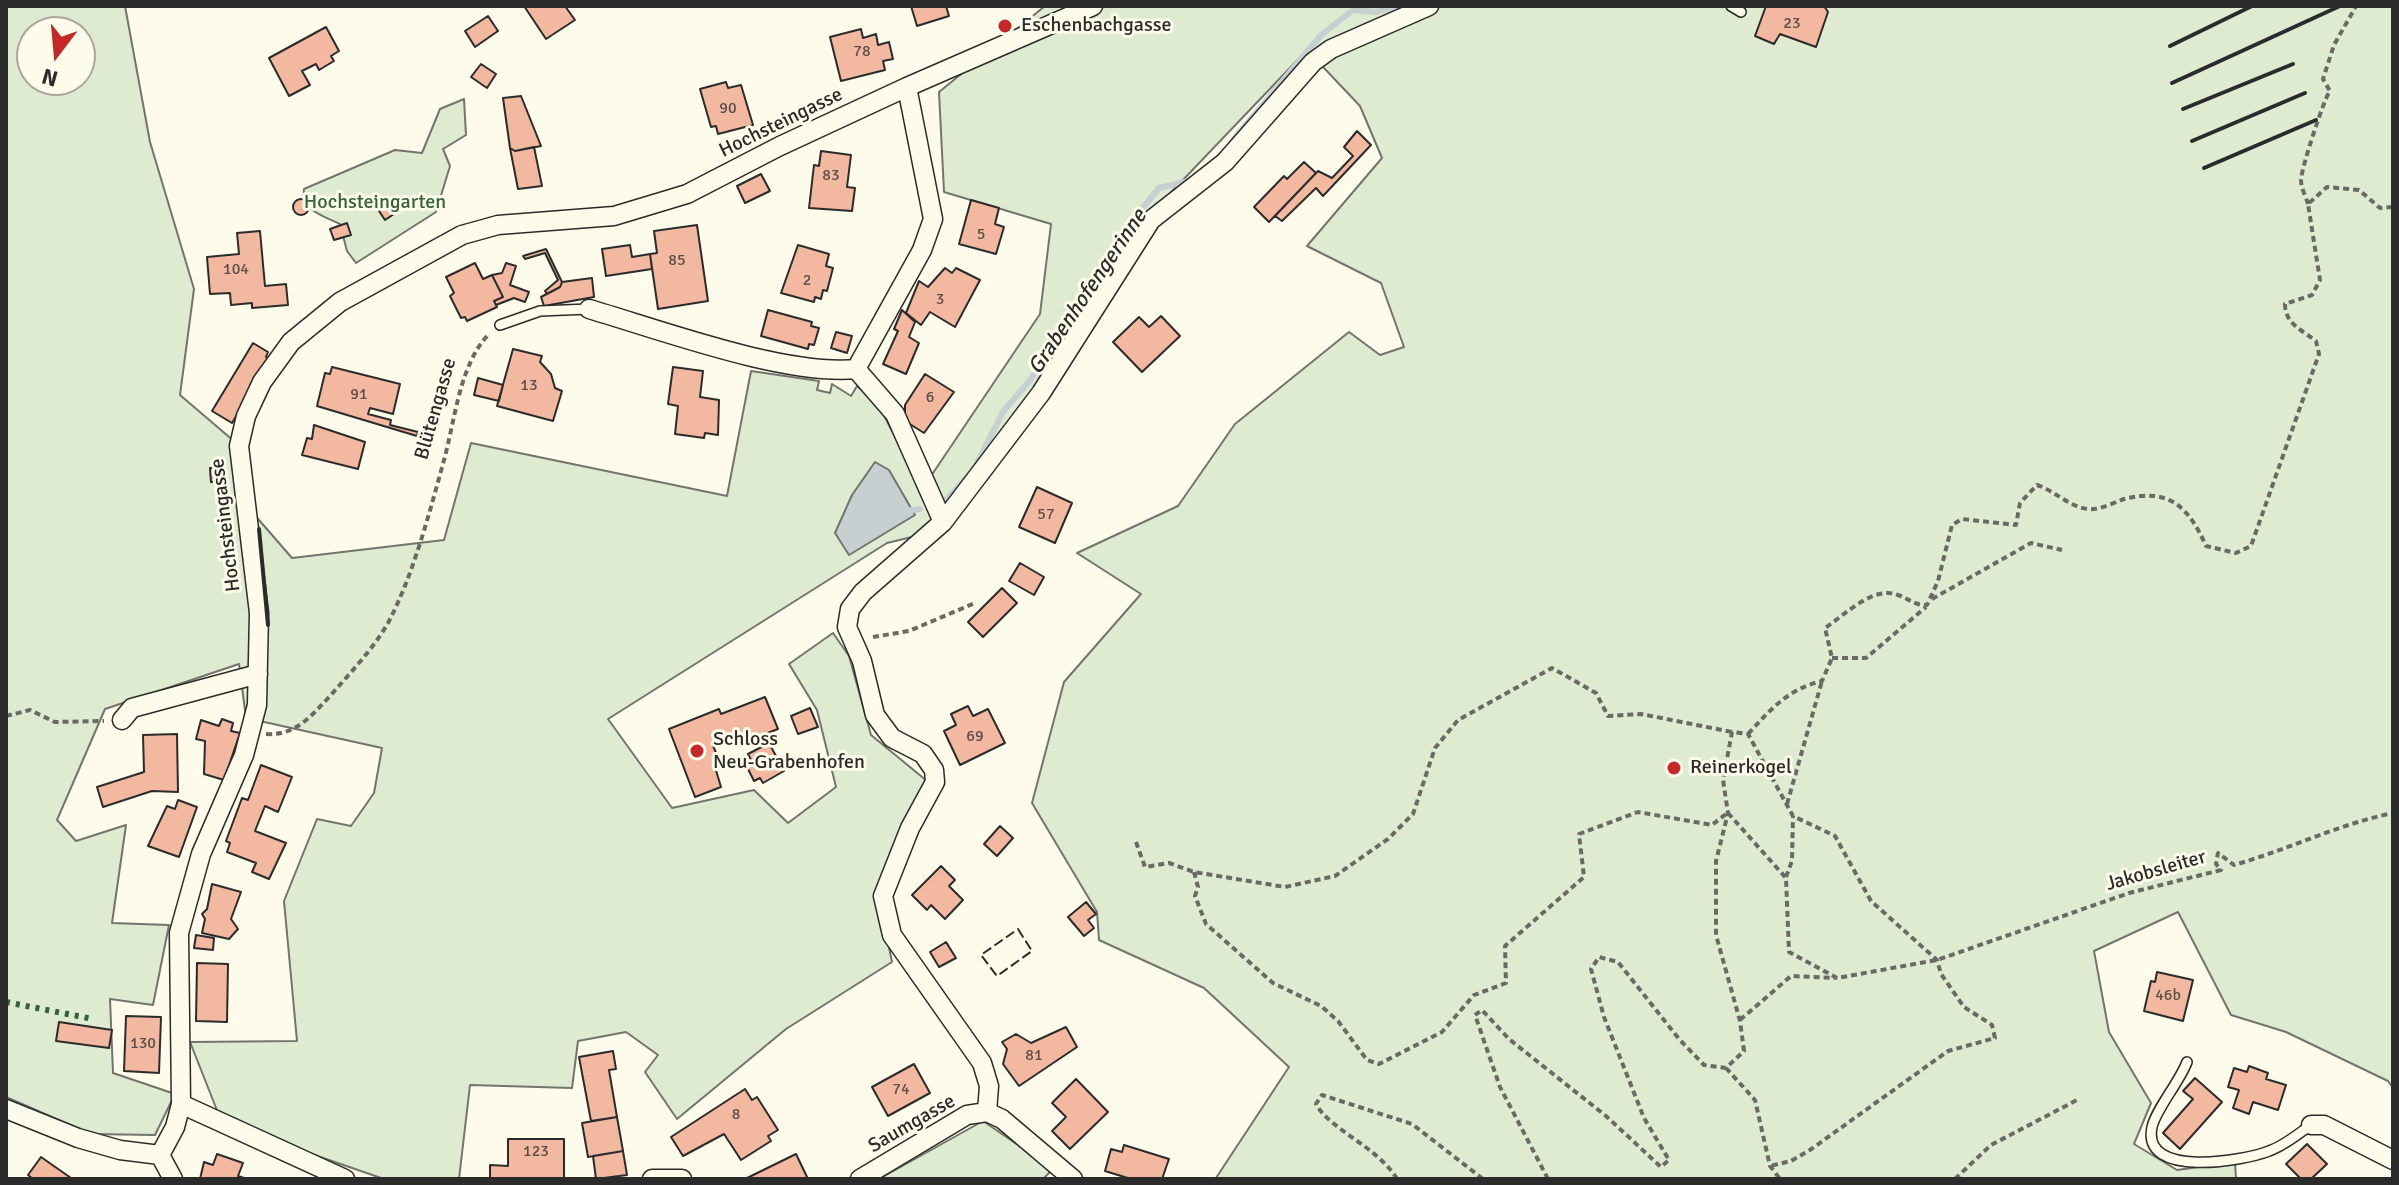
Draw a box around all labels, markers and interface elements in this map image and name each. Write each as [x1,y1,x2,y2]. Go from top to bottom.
place label: Eschenbachgasse [1021,14,1171,38]
house number: 23 [1783,14,1801,34]
north arrow [16,16,96,96]
marker: Eschenbachgasse [996,17,1014,35]
house number: 78 [853,42,871,62]
text: N [39,63,61,93]
street label: Hochsteingasse [715,83,847,163]
house number: 90 [719,99,737,119]
house number: 83 [822,166,840,186]
park label: Hochsteingarten [304,191,446,215]
water label: Grabenhofengerinne [1023,204,1153,380]
house number: 5 [977,225,985,245]
house number: 85 [668,251,686,271]
house number: 104 [223,260,249,280]
house number: 2 [803,271,811,291]
house number: 3 [936,290,944,310]
street label: Blütengasse [410,355,462,463]
house number: 13 [520,376,538,396]
house number: 91 [350,385,368,405]
house number: 6 [926,388,934,408]
street label: Hochsteingasse [206,457,246,593]
house number: 57 [1037,505,1055,525]
house number: 69 [966,727,984,747]
place label: Schloss Neu-Grabenhofen [713,728,865,775]
marker: Schloss Neu-Grabenhofen [688,742,706,760]
place label: Reinerkogel [1690,756,1792,780]
marker: Reinerkogel [1665,759,1683,777]
street label: Jakobsleiter [2103,845,2209,897]
house number: 46b [2155,986,2181,1006]
house number: 130 [130,1034,156,1054]
house number: 81 [1025,1046,1043,1066]
house number: 74 [892,1080,910,1100]
street label: Saumgasse [864,1090,960,1158]
house number: 8 [732,1105,740,1125]
house number: 123 [523,1142,549,1162]

